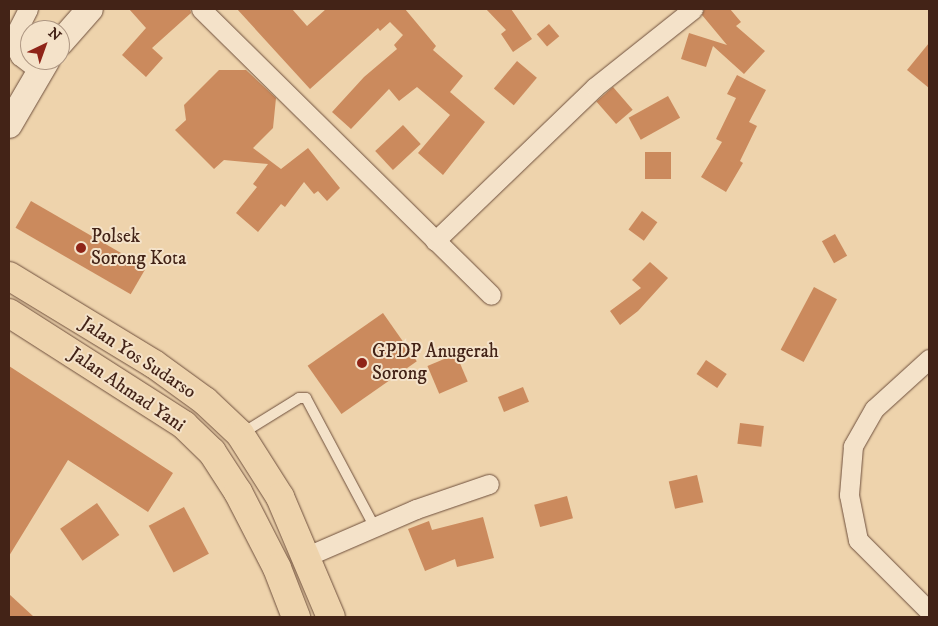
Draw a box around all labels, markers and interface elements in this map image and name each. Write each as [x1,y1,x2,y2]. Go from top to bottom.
north arrow [20,20,70,70]
text: N [44,24,65,45]
place label: Polsek Sorong Kota [91,226,186,270]
marker: Polsek Sorong Kota [75,242,87,254]
street label: Jalan Yos Sudarso [76,312,200,404]
place label: GPDP Anugerah Sorong [372,341,499,385]
street label: Jalan Ahmad Yani [65,343,189,437]
marker: GPDP Anugerah Sorong [356,357,368,369]

